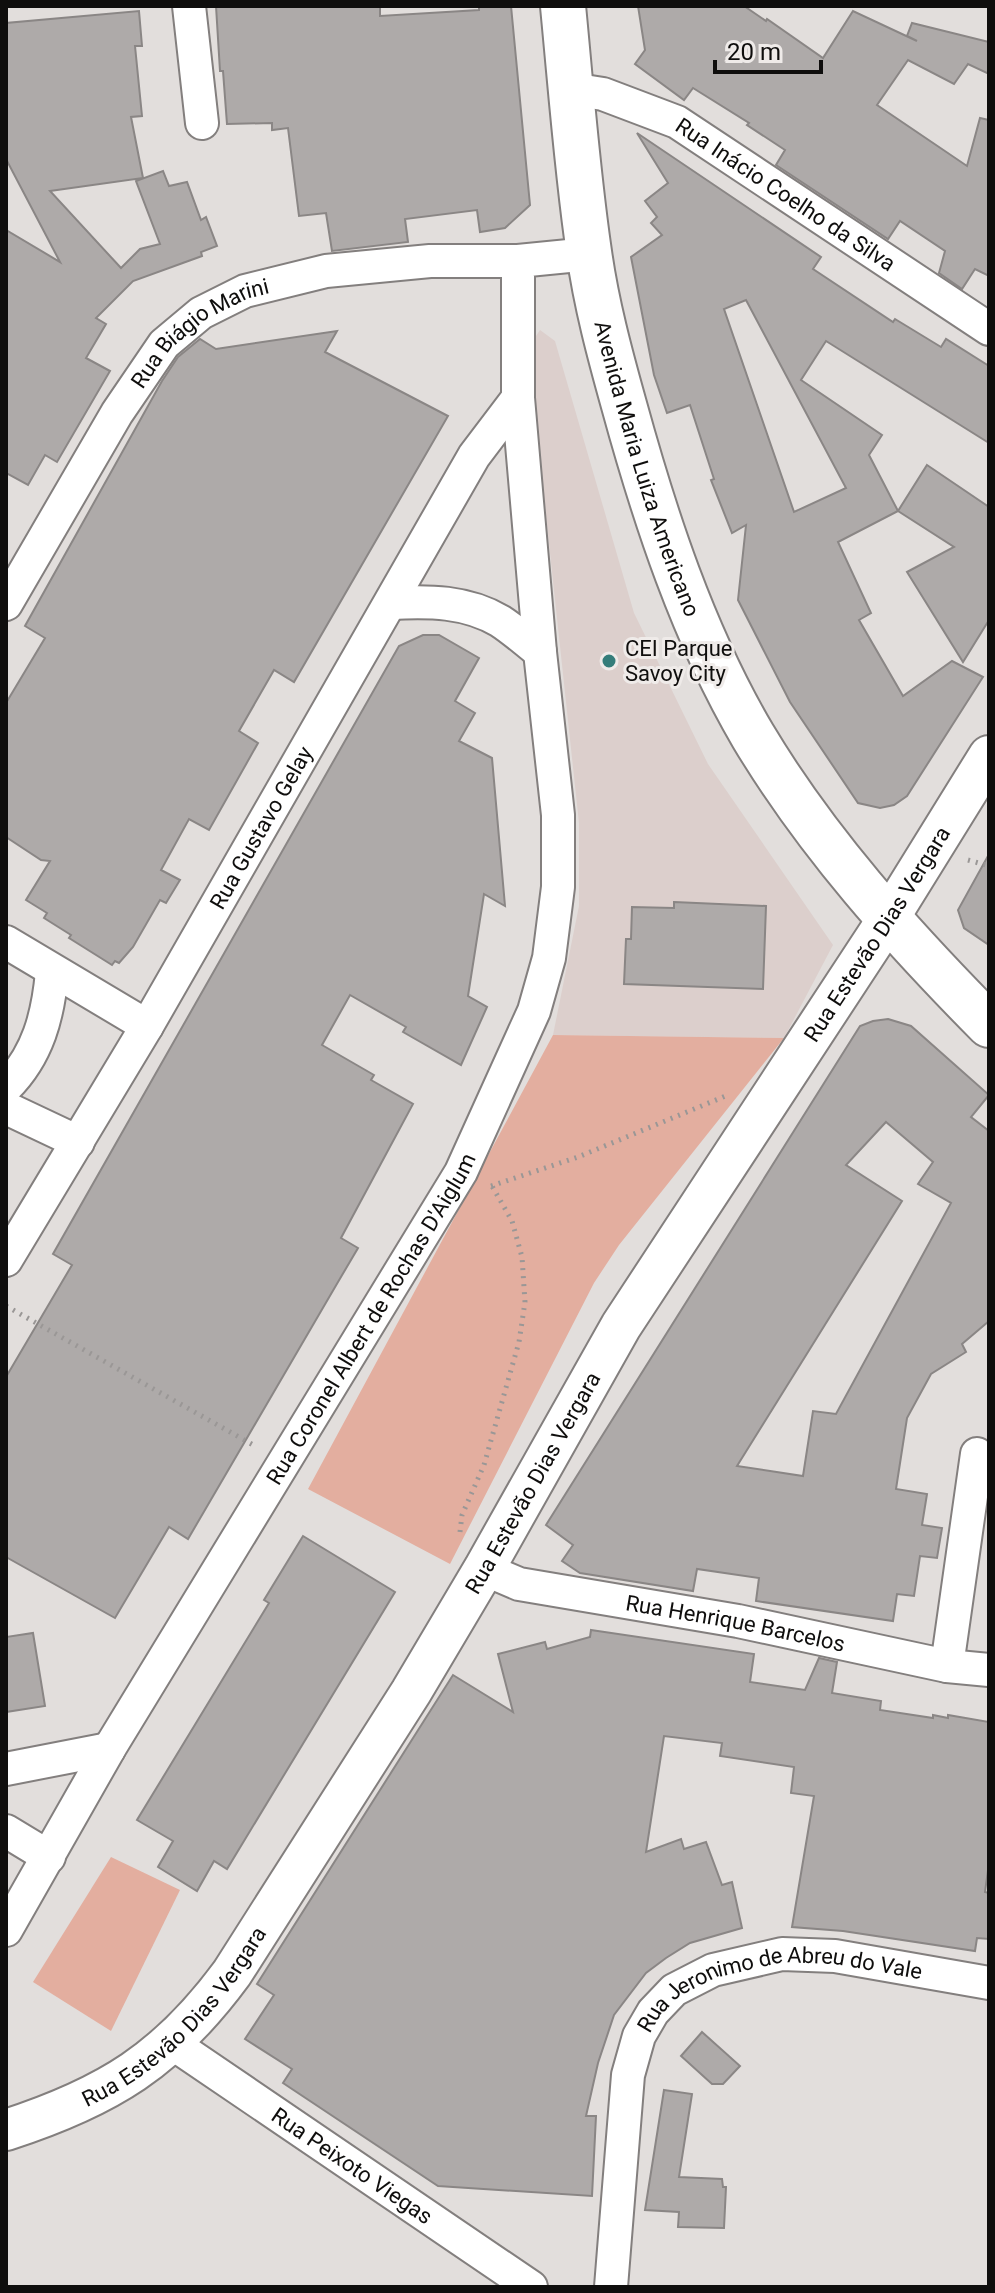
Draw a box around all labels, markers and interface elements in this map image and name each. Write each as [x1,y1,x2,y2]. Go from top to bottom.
scale bar [715,24,821,74]
text: 20 m [727,38,781,66]
street label: Rua Inácio Coelho da Silva [671,113,900,276]
street label: Rua Biágio Marini [126,274,271,393]
street label: Avenida Maria Luiza Americano [589,318,705,620]
place label: CEI Parque Savoy City [625,636,733,686]
marker: CEI Parque Savoy City [600,652,618,670]
street label: Rua Gustavo Gelay [205,742,318,914]
street label: Rua Estevão Dias Vergara [799,822,955,1047]
street label: Rua Coronel Albert de Rochas D'Aiglum [261,1149,481,1489]
street label: Rua Estevão Dias Vergara [460,1368,606,1598]
street label: Rua Henrique Barcelos [624,1590,847,1657]
street label: Rua Estevão Dias Vergara [78,1922,271,2112]
street label: Rua Jeronimo de Abreu do Vale [632,1942,924,2036]
street label: Rua Peixoto Viegas [267,2103,437,2229]

